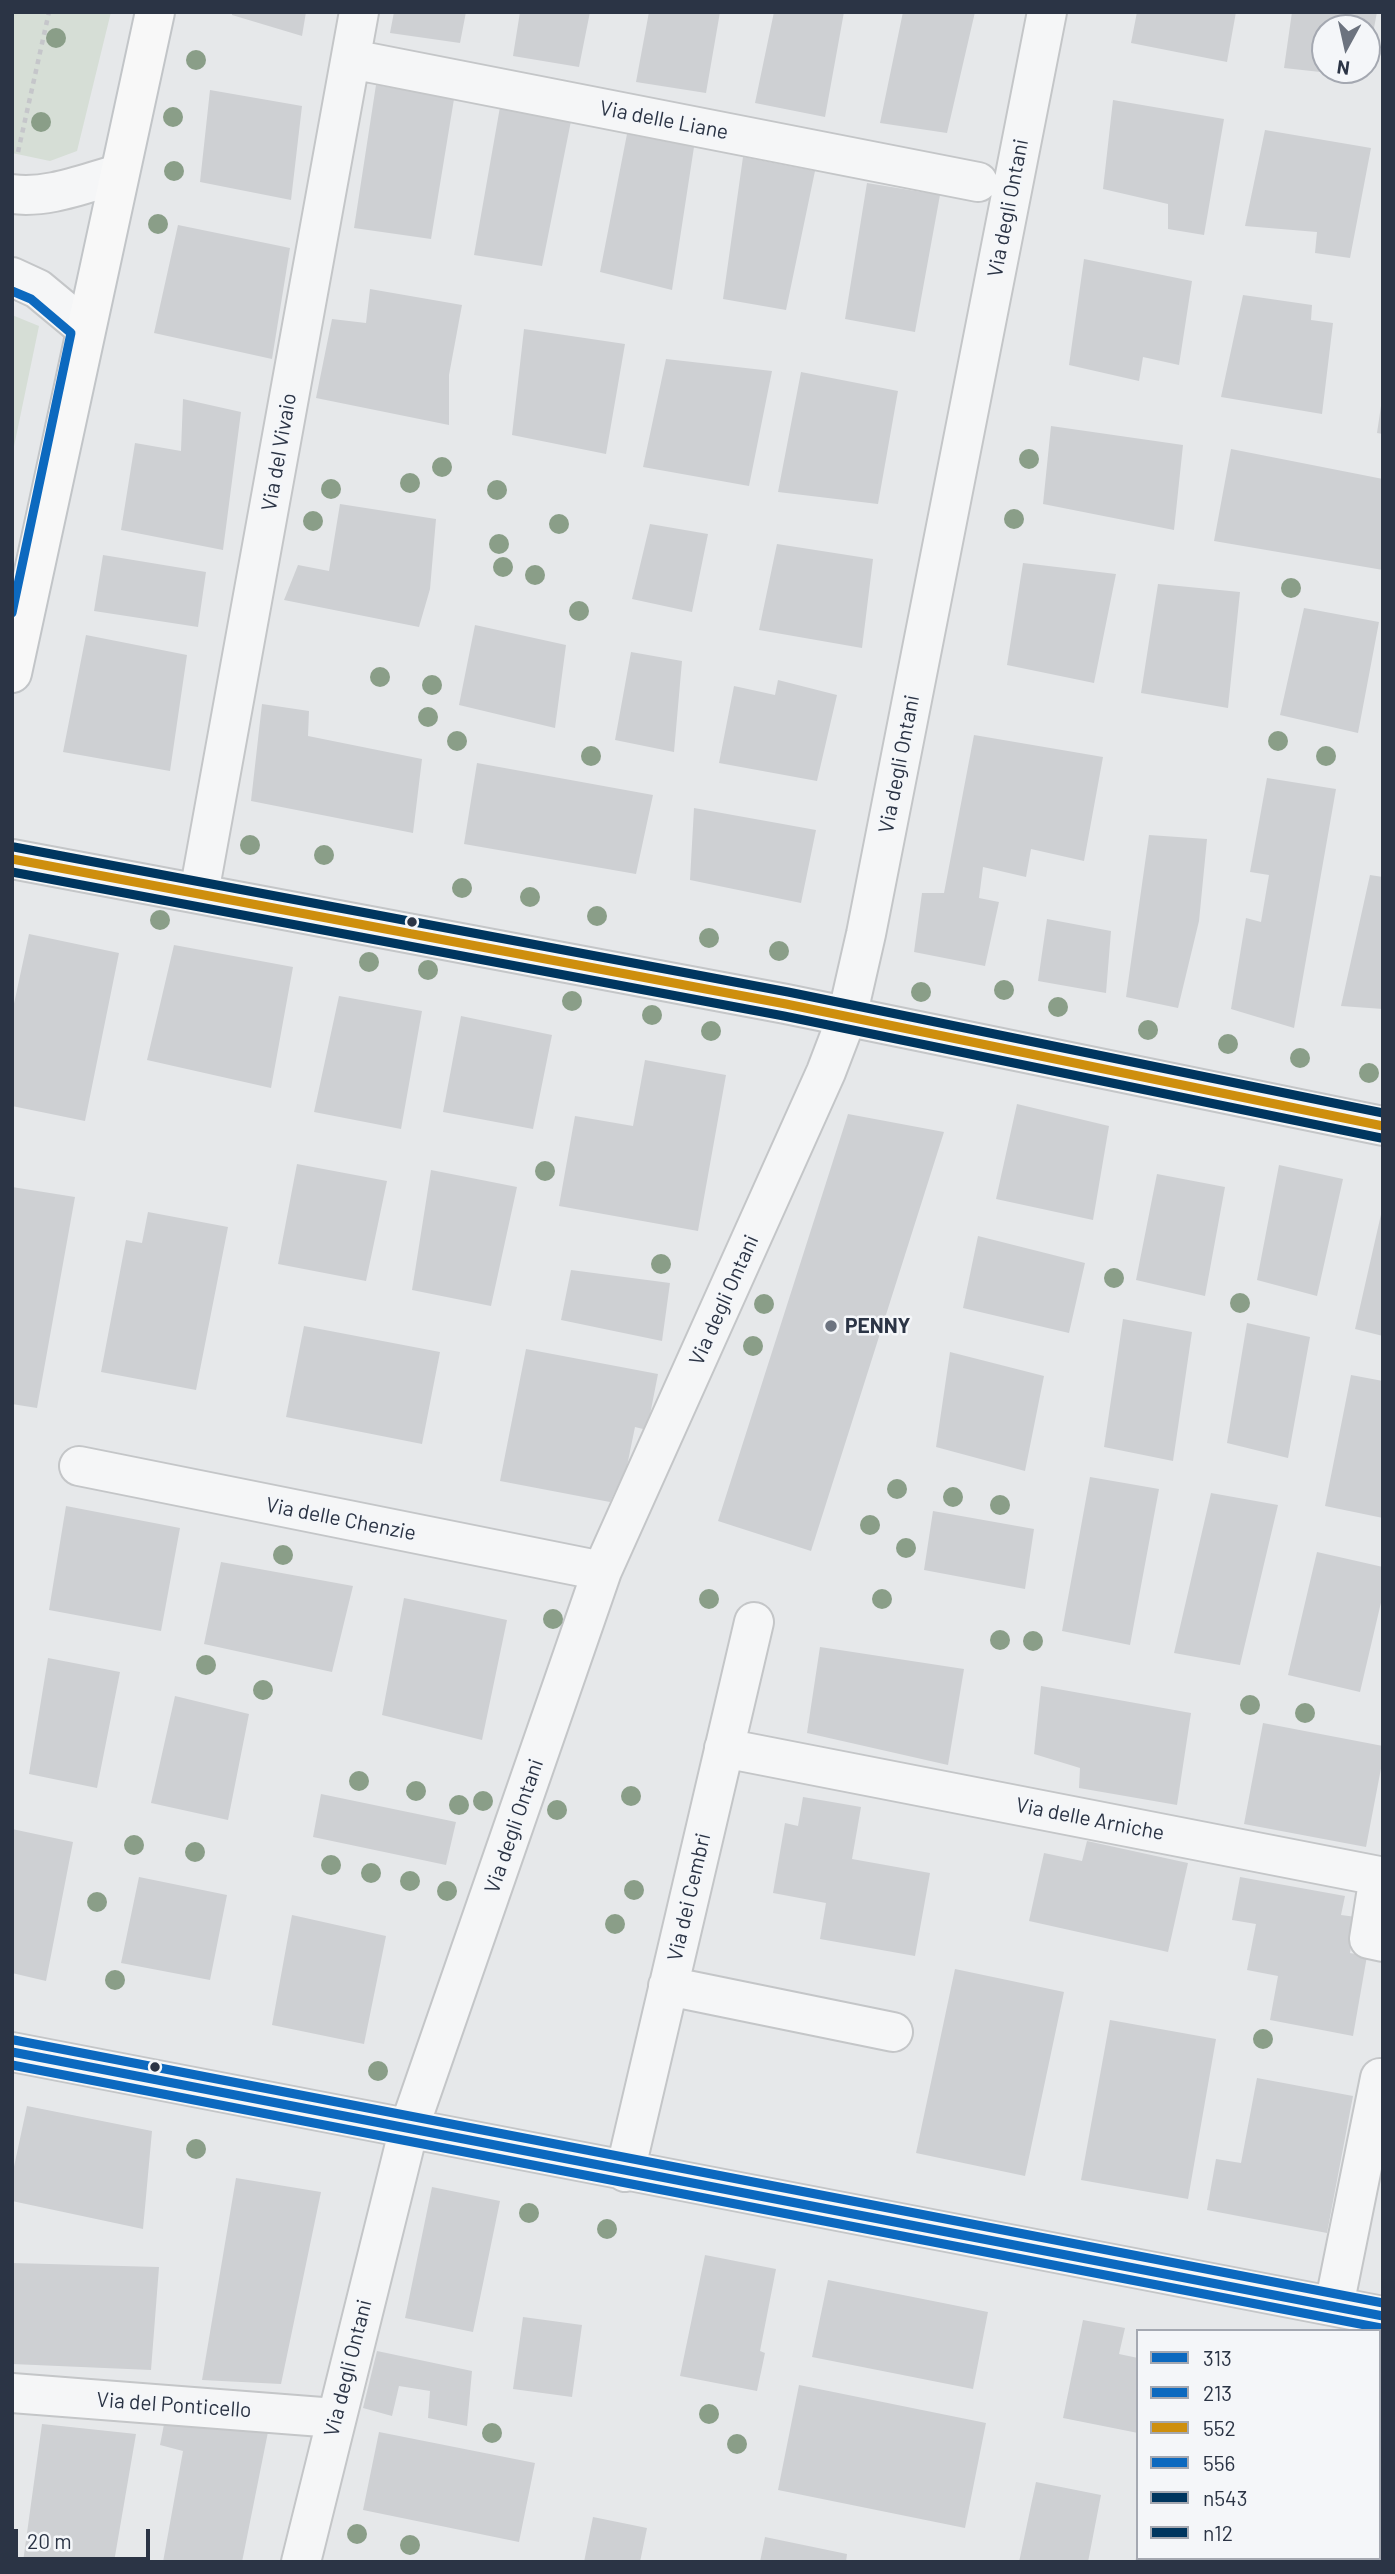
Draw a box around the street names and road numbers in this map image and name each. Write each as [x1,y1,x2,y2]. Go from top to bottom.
street label: Via delle Liane [597,95,731,145]
street label: Via degli Ontani [982,137,1034,279]
street label: Via del Vivaio [256,391,302,513]
street label: Via degli Ontani [873,693,925,835]
street label: Via degli Ontani [684,1231,764,1369]
street label: Via delle Chenzie [264,1492,418,1546]
street label: Via degli Ontani [479,1756,549,1896]
street label: Via delle Arniche [1014,1792,1166,1846]
street label: Via dei Cembri [662,1831,716,1963]
street label: Via degli Ontani [319,2297,377,2439]
street label: Via del Ponticello [96,2387,252,2423]

